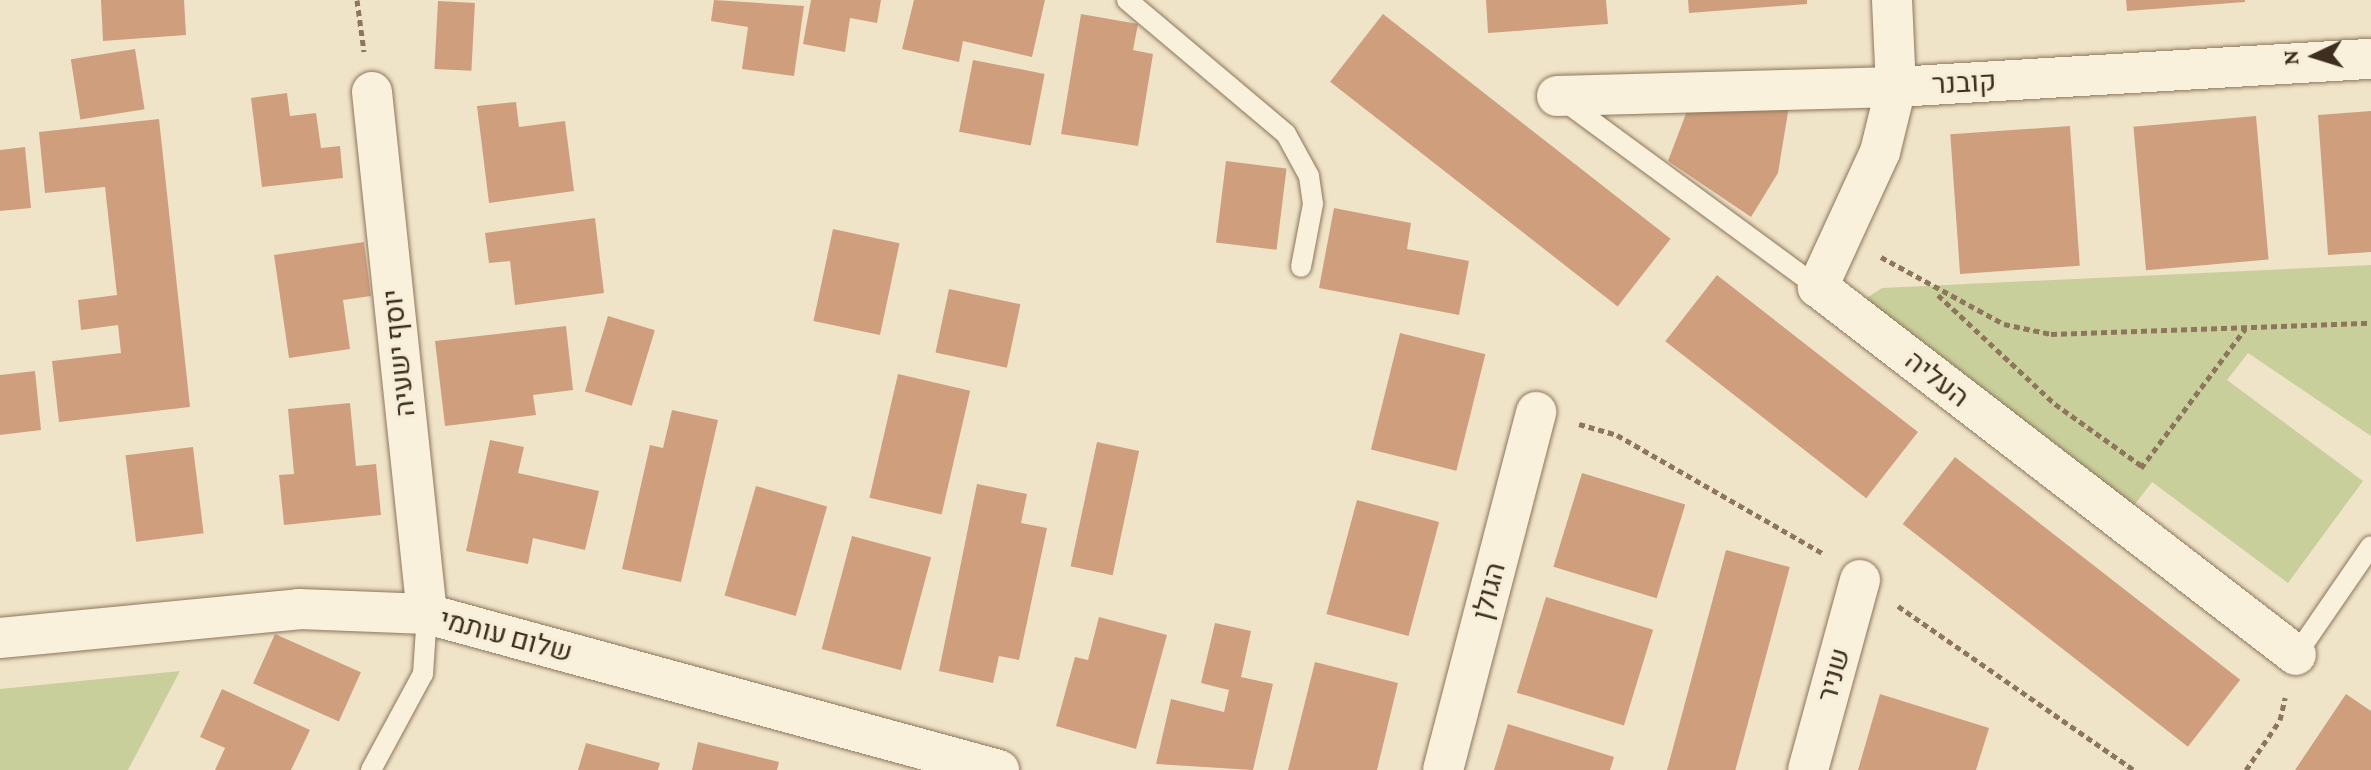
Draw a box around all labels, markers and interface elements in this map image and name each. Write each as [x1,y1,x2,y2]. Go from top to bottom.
north arrow [2275,16,2355,96]
text: N [2278,49,2304,66]
street label: קובנר [1931,65,1997,101]
street label: יוסף ישעיה [376,287,422,419]
street label: העליה [1898,344,1976,414]
street label: הגולן [1465,559,1513,623]
street label: שלום עותמי [436,602,576,670]
street label: שניר [1810,644,1858,706]

